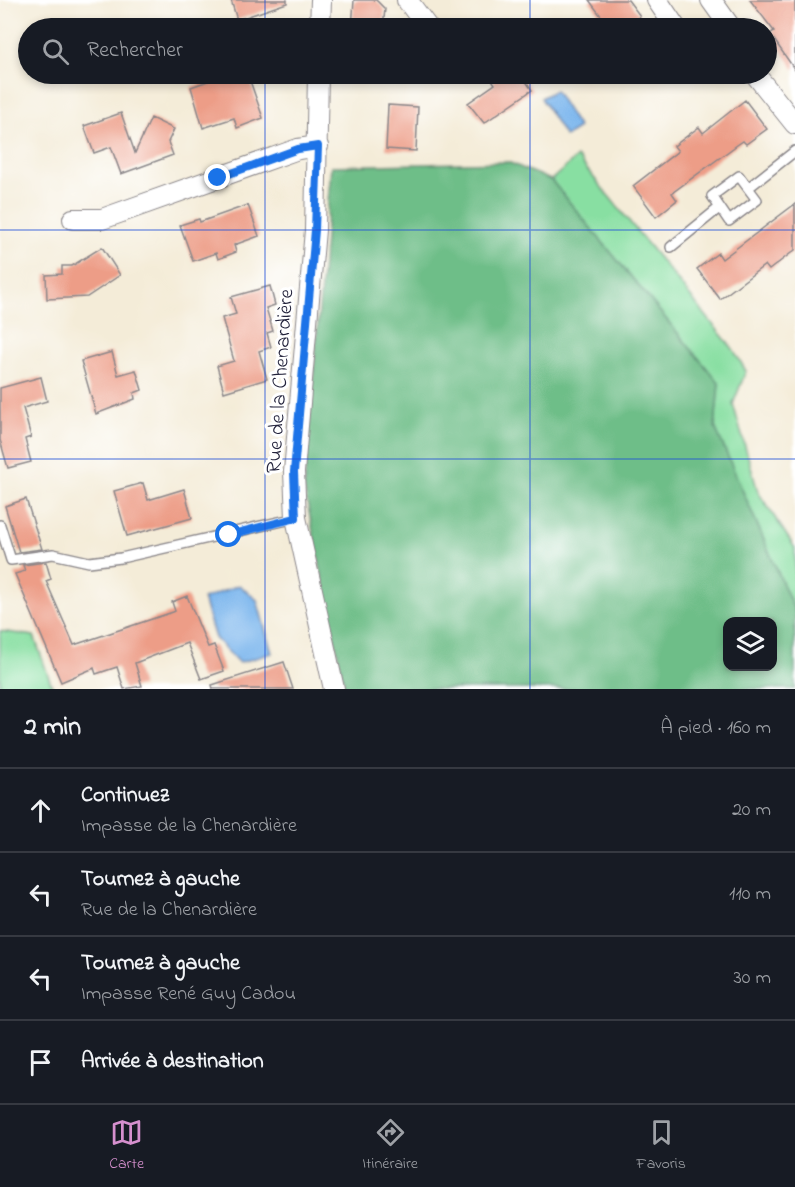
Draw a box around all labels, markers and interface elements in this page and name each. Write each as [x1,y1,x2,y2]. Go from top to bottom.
search box [18,18,777,84]
icon: search [39,35,72,68]
text: Rechercher [87,35,183,67]
route end [204,164,230,190]
street label: Rue de la Chenardière [260,287,302,474]
route start [215,521,241,547]
map controls [723,617,777,671]
button: layers [723,617,777,671]
text: 2 min [24,709,81,747]
text: À pied · 160 m [660,714,771,743]
text: Continuez [81,780,169,812]
icon: ahead [24,794,57,827]
text: 20 m [732,796,771,825]
text: Impasse de la Chenardière [81,812,297,841]
text: Tournez à gauche [81,864,240,896]
icon: left [24,878,57,911]
text: 110 m [729,880,771,909]
text: Rue de la Chenardière [81,896,257,925]
text: Tournez à gauche [81,948,240,980]
icon: left [24,962,57,995]
text: 30 m [734,964,771,993]
text: Impasse René Guy Cadou [81,980,296,1009]
icon: arrive [24,1046,57,1079]
text: Arrivée à destination [81,1046,264,1078]
tab: Carte [109,1116,144,1176]
tab: Itinéraire [362,1116,418,1176]
tab: Favoris [636,1116,686,1176]

